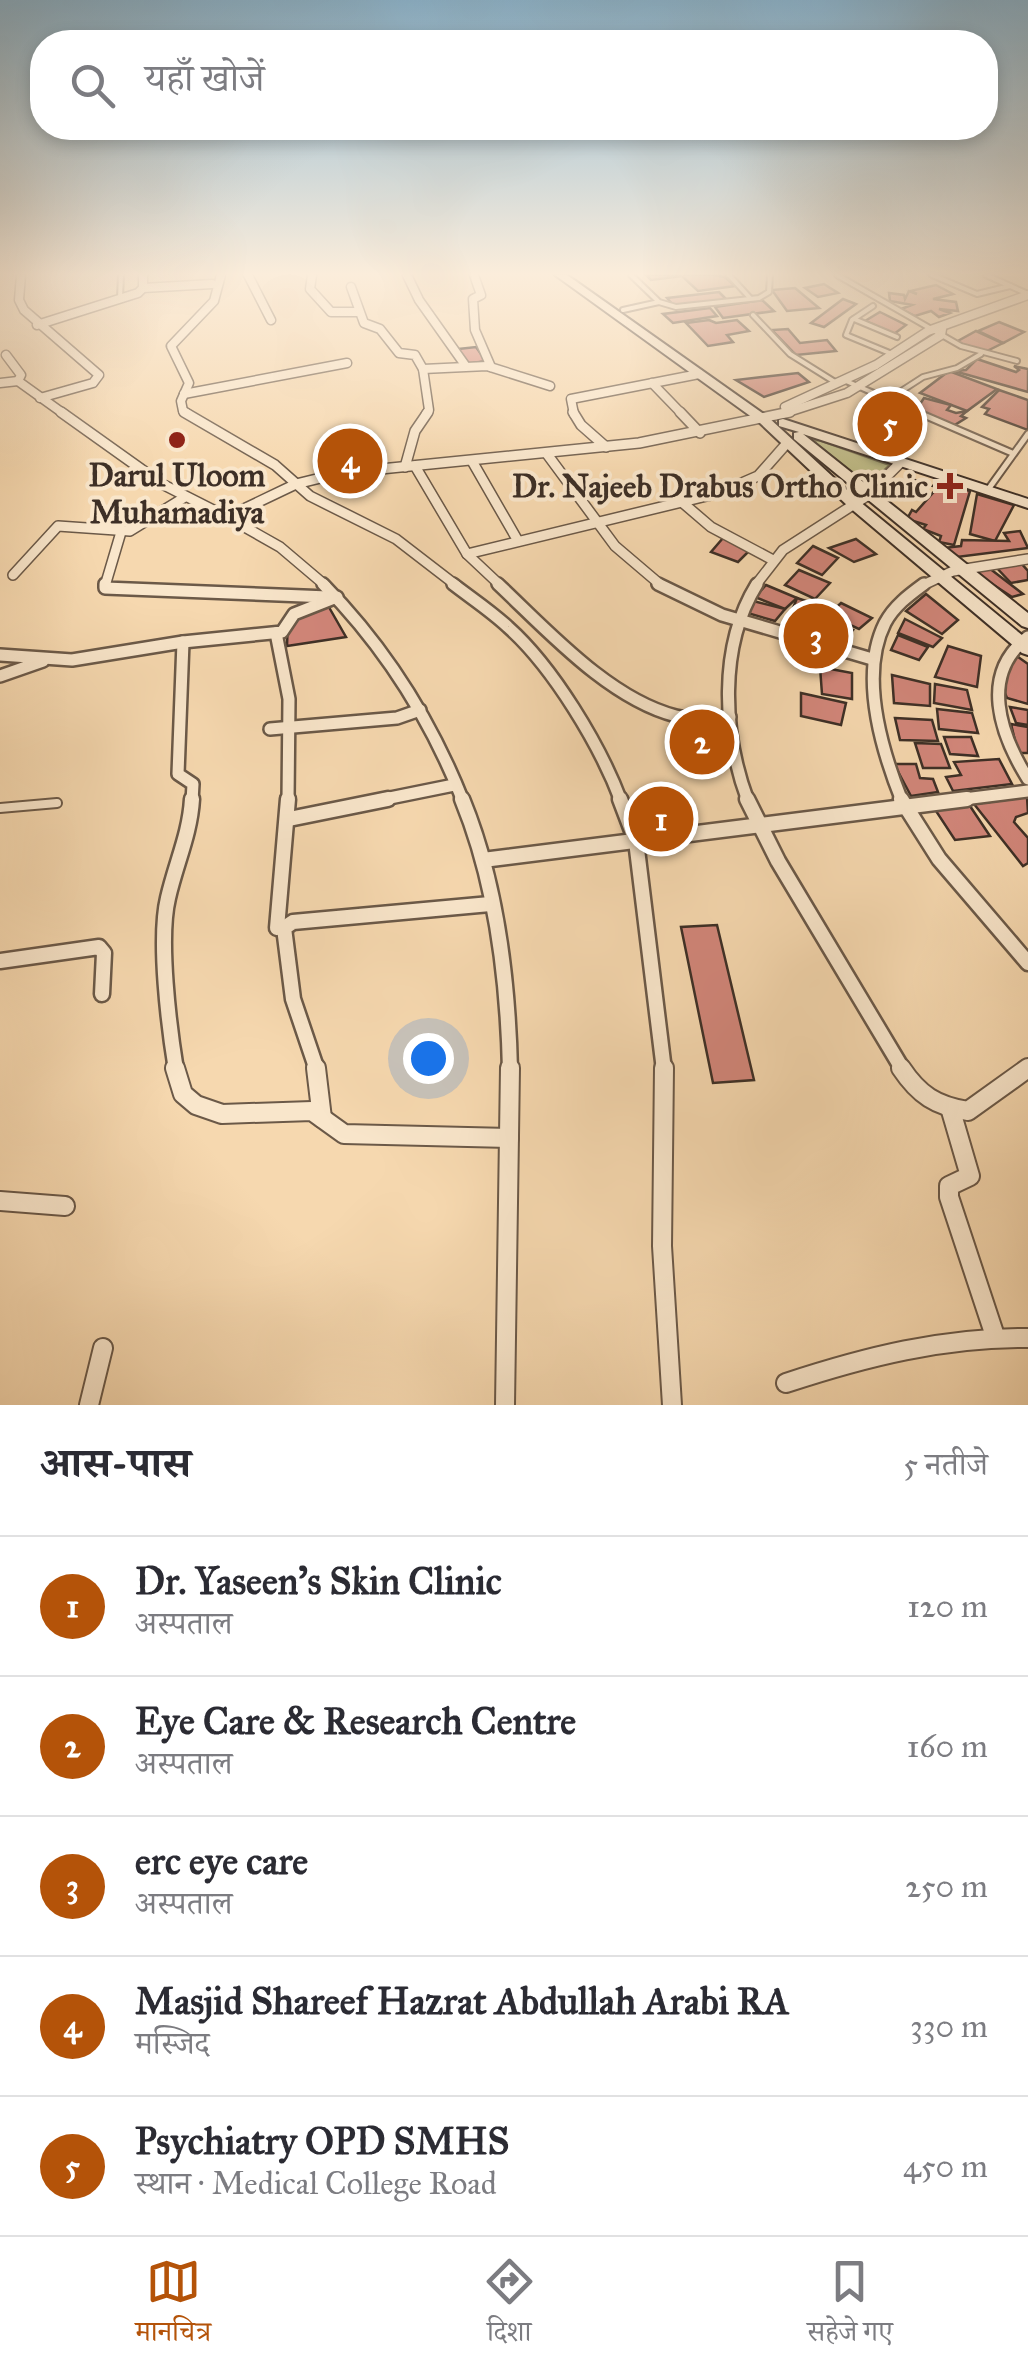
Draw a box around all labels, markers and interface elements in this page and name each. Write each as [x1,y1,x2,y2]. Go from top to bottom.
search box [30,30,998,140]
text: यहाँ खोजें [145,55,264,101]
icon: search [65,58,120,113]
pin: 5 [858,386,922,462]
pin: 4 [318,424,382,498]
marker: Darul Uloom Muhamadiya [166,429,188,451]
place label: Darul Uloom Muhamadiya [89,456,266,532]
place label: Dr. Najeeb Drabus Ortho Clinic [512,467,929,506]
marker: Dr. Najeeb Drabus Ortho Clinic [937,473,963,499]
pin: 3 [784,598,848,674]
pin: 2 [670,704,734,780]
pin: 1 [628,782,694,856]
your location [403,1033,454,1084]
text: आस-पास [40,1437,191,1489]
text: 5 नतीजे [903,1445,988,1484]
text: Dr. Yaseen's Skin Clinic [135,1558,502,1604]
text: 1 [66,1587,79,1626]
text: 120 m [907,1587,988,1626]
text: अस्पताल [135,1604,232,1643]
text: Eye Care & Research Centre [135,1698,576,1744]
text: 2 [65,1727,80,1766]
text: 160 m [907,1727,988,1766]
text: अस्पताल [135,1744,232,1783]
text: erc eye care [135,1838,308,1884]
text: 3 [66,1867,79,1906]
text: 250 m [905,1867,988,1906]
text: अस्पताल [135,1884,232,1923]
text: Masjid Shareef Hazrat Abdullah Arabi RA [135,1978,789,2024]
text: 4 [64,2007,81,2046]
text: 330 m [910,2007,988,2046]
text: मस्जिद [135,2024,209,2063]
text: Psychiatry OPD SMHS [135,2118,509,2164]
text: 5 [65,2147,80,2186]
text: 450 m [903,2147,988,2186]
text: स्थान · Medical College Road [135,2164,497,2203]
tab: मानचित्र [135,2254,211,2359]
tab: दिशा [482,2254,537,2359]
tab: सहेजे गए [807,2254,893,2359]

